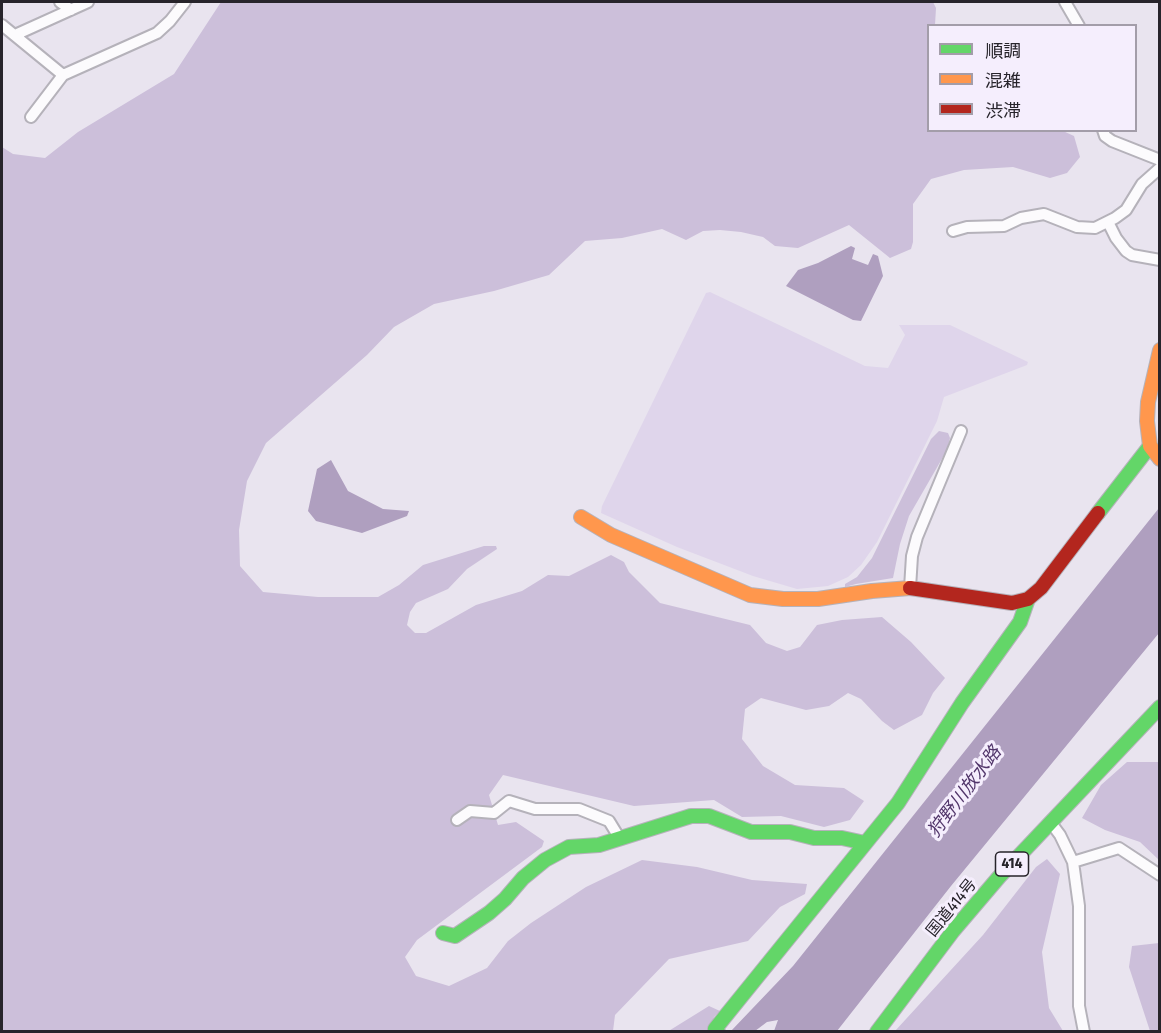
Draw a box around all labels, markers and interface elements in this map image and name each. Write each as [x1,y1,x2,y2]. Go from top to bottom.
legend [927,24,1137,132]
text: 順調 [985,40,1021,62]
text: 混雑 [985,70,1021,92]
text: 渋滞 [985,100,1021,122]
water label: 狩野川放水路 [924,742,1006,842]
road number: 414 [996,852,1028,876]
street label: 国道414号 [923,875,981,941]

